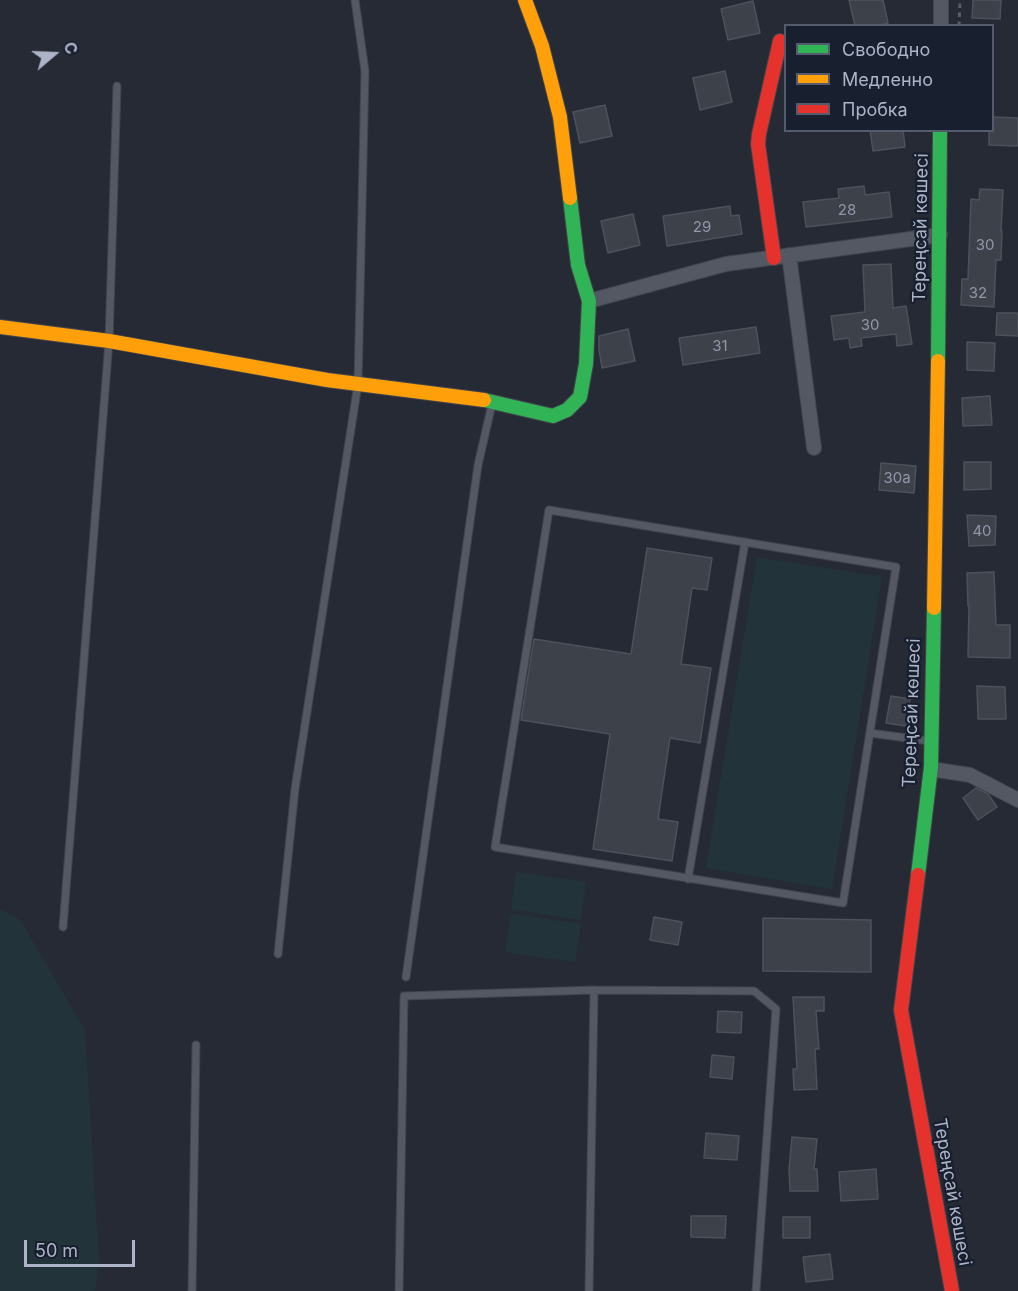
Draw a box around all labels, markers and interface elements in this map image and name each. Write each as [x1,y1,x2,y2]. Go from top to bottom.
north arrow [24,24,84,84]
legend [784,24,994,132]
text: С [60,39,82,57]
text: Свободно [842,39,930,60]
text: Медленно [842,69,933,90]
text: Пробка [842,99,908,120]
street label: Тереңсай көшесі [909,153,933,303]
house number: 28 [838,201,856,219]
house number: 29 [693,218,711,236]
house number: 30 [976,236,994,254]
house number: 32 [969,284,987,302]
house number: 30 [861,316,879,334]
house number: 31 [712,337,728,355]
house number: 30а [883,469,911,487]
house number: 40 [972,522,992,540]
street label: Тереңсай көшесі [899,638,925,788]
street label: Тереңсай көшесі [928,1117,976,1267]
scale bar [27,1228,138,1266]
text: 50 m [35,1240,78,1261]

